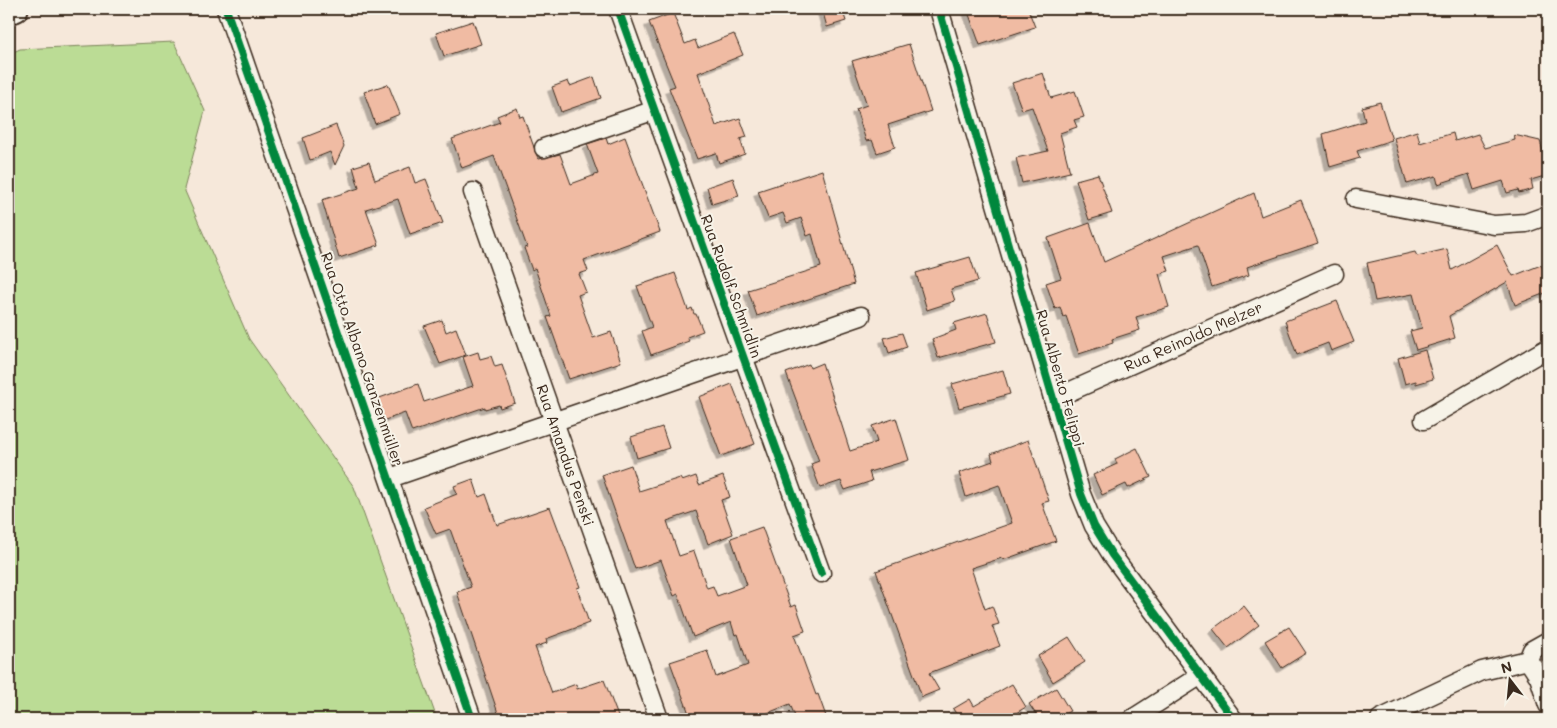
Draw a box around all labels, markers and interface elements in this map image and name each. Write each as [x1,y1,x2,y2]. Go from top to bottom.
street label: Rua Rudolf Schmidlin [697,212,767,360]
street label: Rua Otto Albano Ganzenmüller [317,249,409,469]
street label: Rua Reinoldo Melzer [1121,296,1265,376]
street label: Rua Alberto Felippi [1032,307,1090,449]
street label: Rua Amandus Penski [532,382,600,528]
north arrow [1484,656,1534,706]
text: N [1499,656,1514,678]

